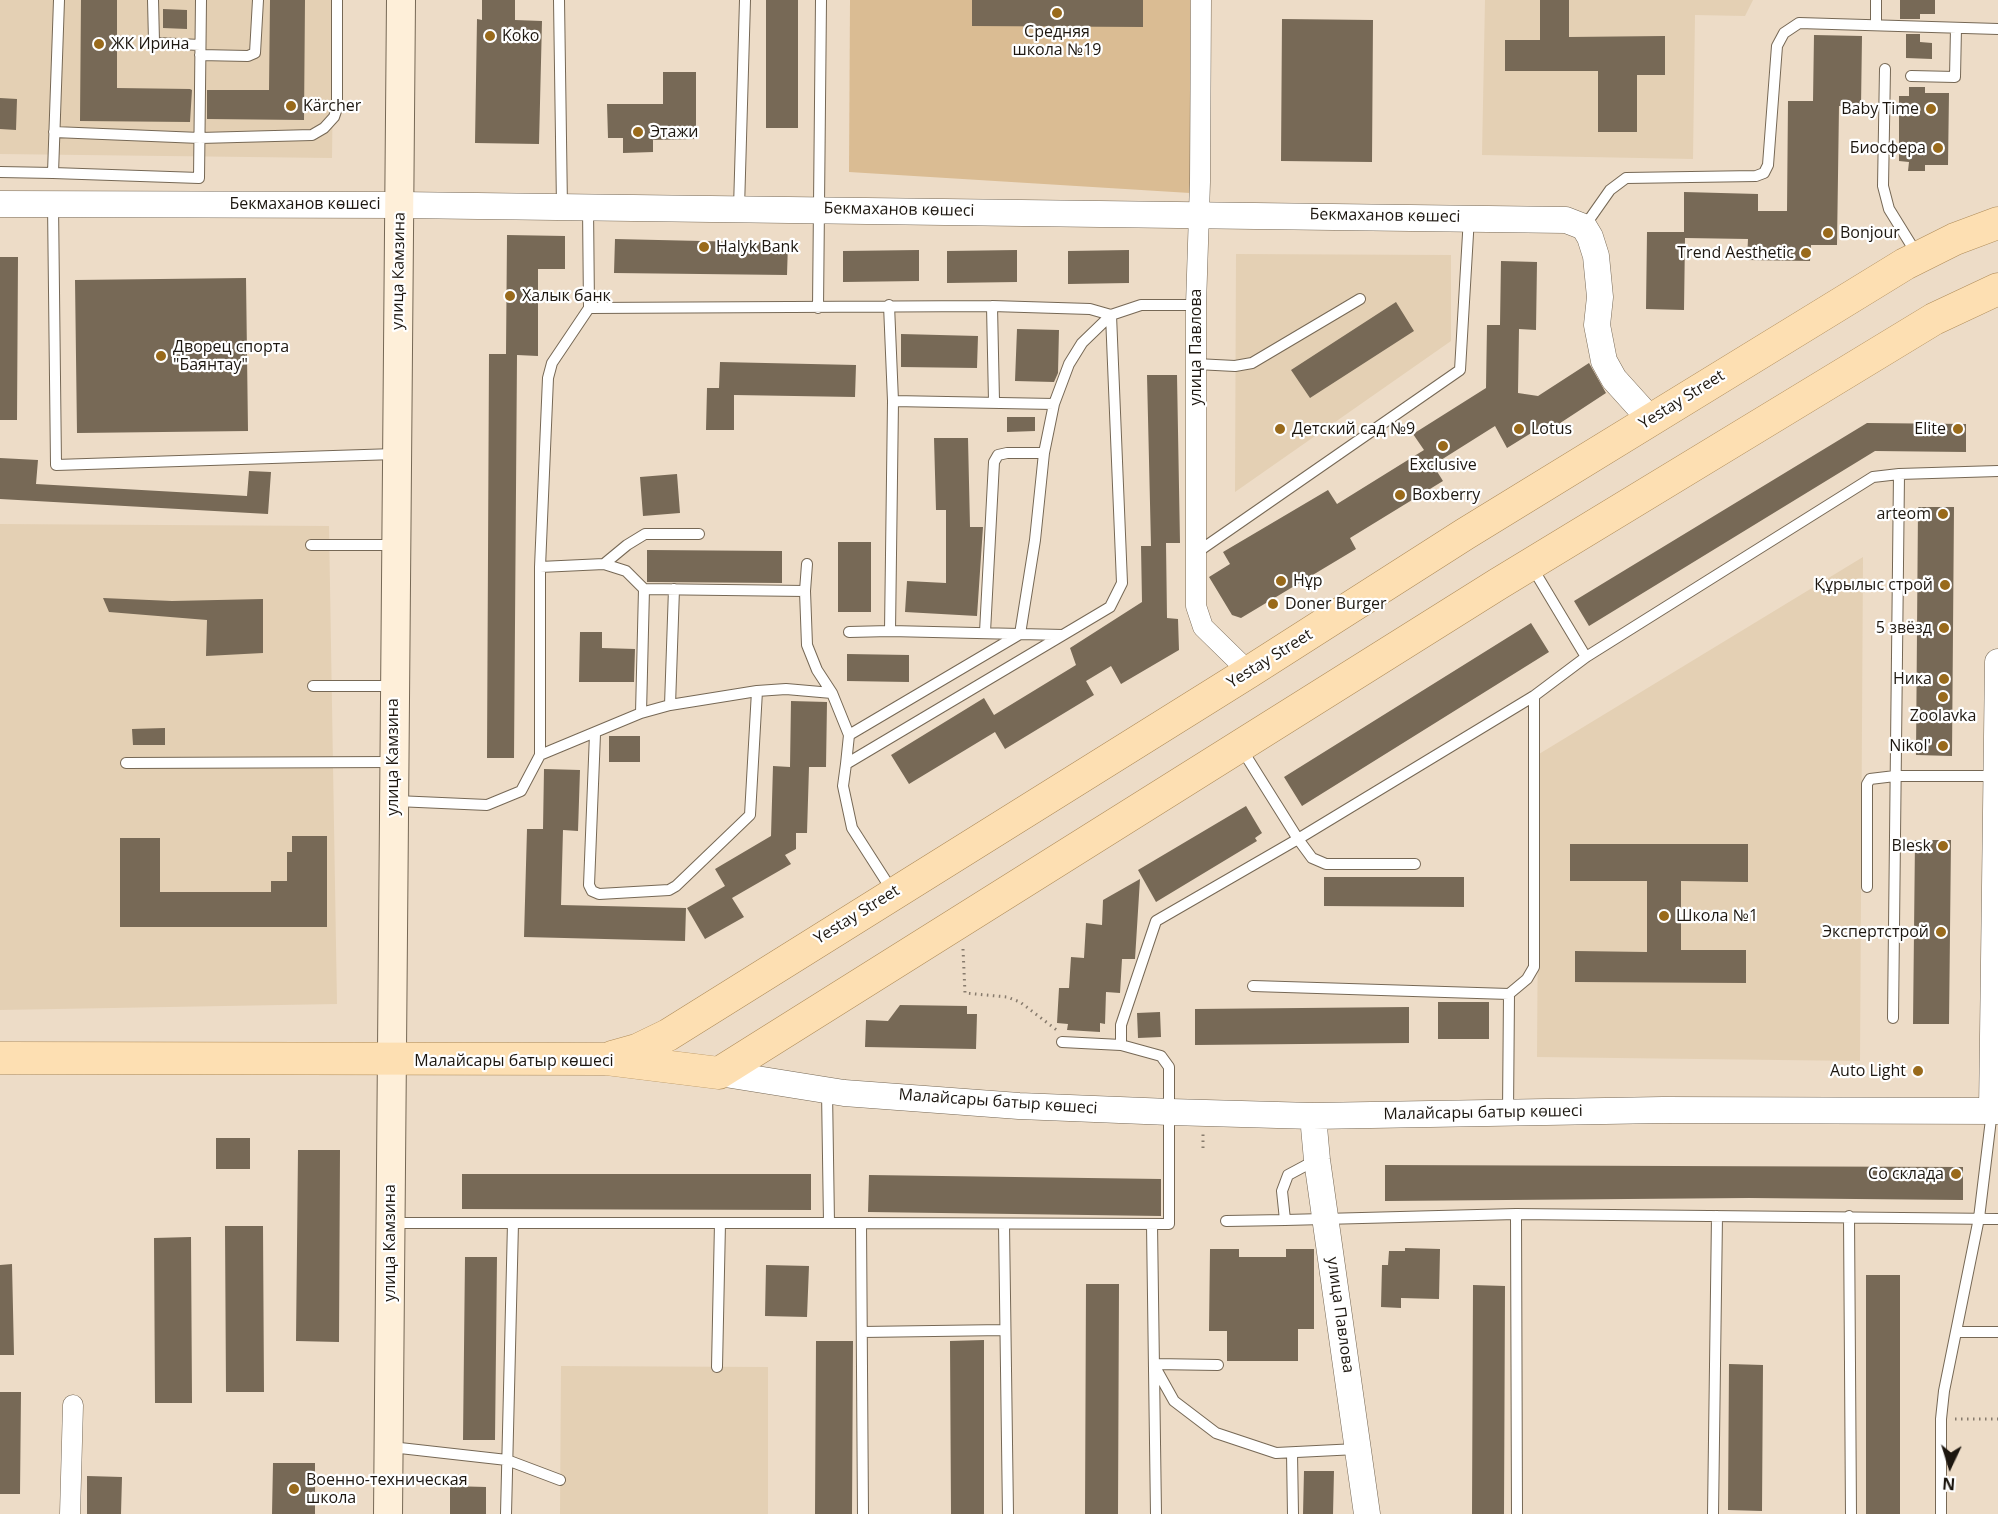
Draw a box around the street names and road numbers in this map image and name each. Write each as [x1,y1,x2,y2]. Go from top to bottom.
street label: Бекмаханов көшесі [230,194,380,214]
street label: Бекмаханов көшесі [823,199,975,221]
street label: Бекмаханов көшесі [1309,205,1461,227]
street label: улица Камзина [388,212,410,330]
street label: улица Павлова [1186,289,1206,405]
street label: Yestay Street [1636,366,1728,434]
street label: Yestay Street [1224,625,1316,693]
street label: улица Камзина [383,698,403,816]
street label: Yestay Street [811,881,903,949]
street label: Малайсары батыр көшесі [414,1051,614,1071]
street label: Малайсары батыр көшесі [898,1085,1098,1119]
street label: Малайсары батыр көшесі [1383,1102,1583,1124]
street label: улица Камзина [380,1184,400,1302]
street label: улица Павлова [1322,1256,1358,1374]

